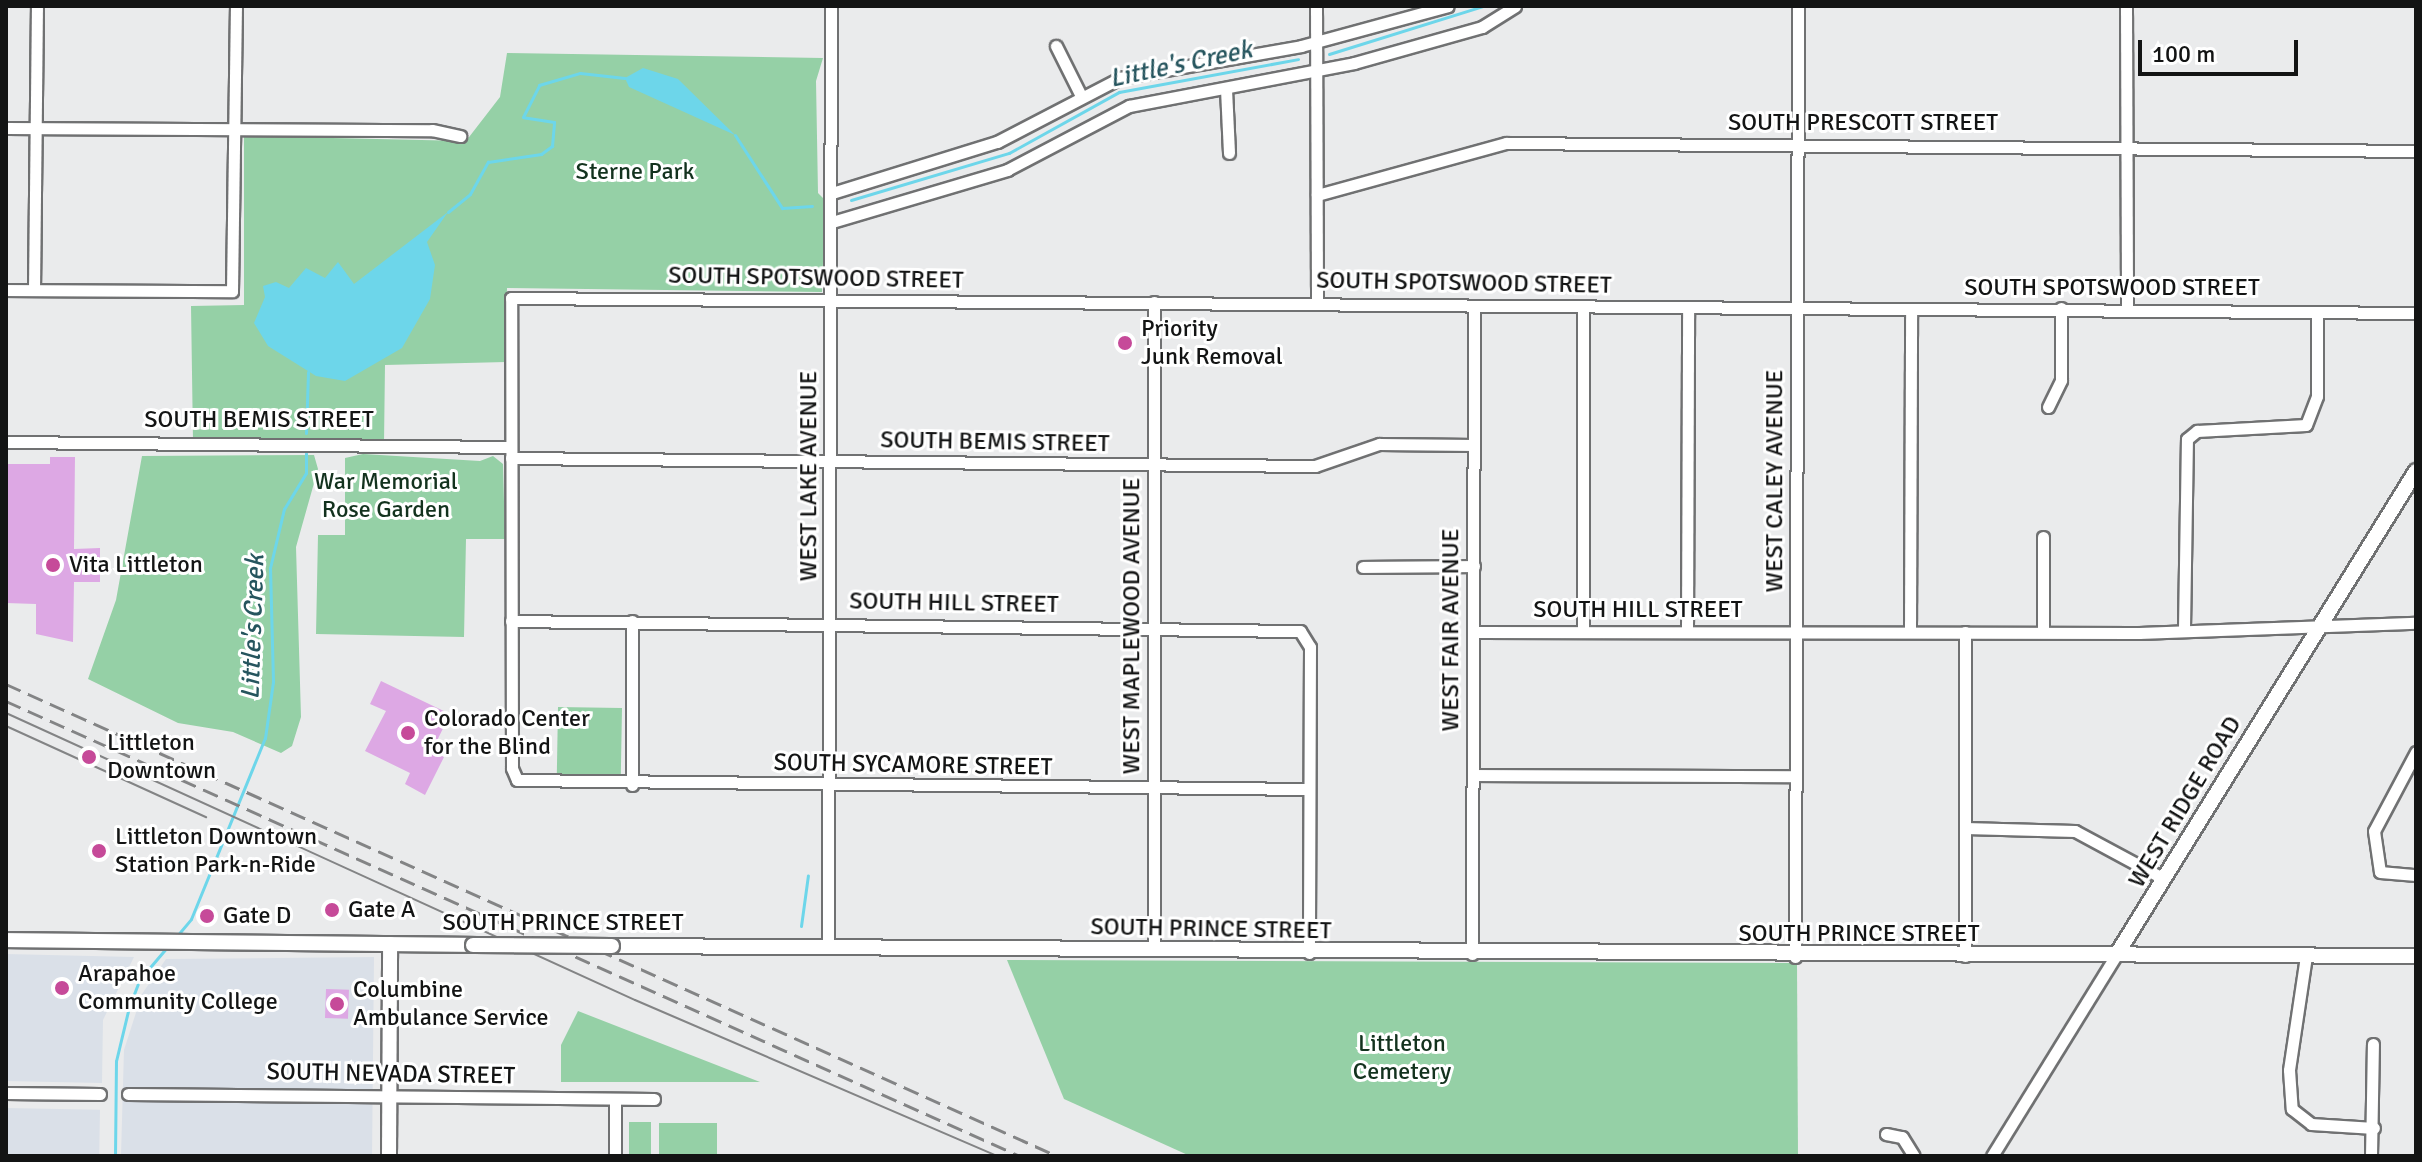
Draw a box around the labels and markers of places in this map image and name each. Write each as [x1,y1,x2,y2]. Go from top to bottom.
place label: Priority Junk Removal [1141,315,1283,371]
marker: Priority Junk Removal [1116,334,1134,352]
place label: Vita Littleton [69,551,203,579]
marker: Vita Littleton [44,556,62,574]
place label: Colorado Center for the Blind [424,705,590,761]
marker: Colorado Center for the Blind [399,724,417,742]
place label: Littleton Downtown [107,729,216,785]
marker: Littleton Downtown [78,746,100,768]
place label: Littleton Downtown Station Park-n-Ride [115,823,317,879]
marker: Littleton Downtown Station Park-n-Ride [90,842,108,860]
place label: Gate A [348,896,415,924]
marker: Gate A [323,901,341,919]
place label: Gate D [223,902,291,930]
marker: Gate D [198,907,216,925]
place label: Arapahoe Community College [78,960,278,1016]
place label: Columbine Ambulance Service [353,976,549,1032]
marker: Arapahoe Community College [53,979,71,997]
marker: Columbine Ambulance Service [328,995,346,1013]

